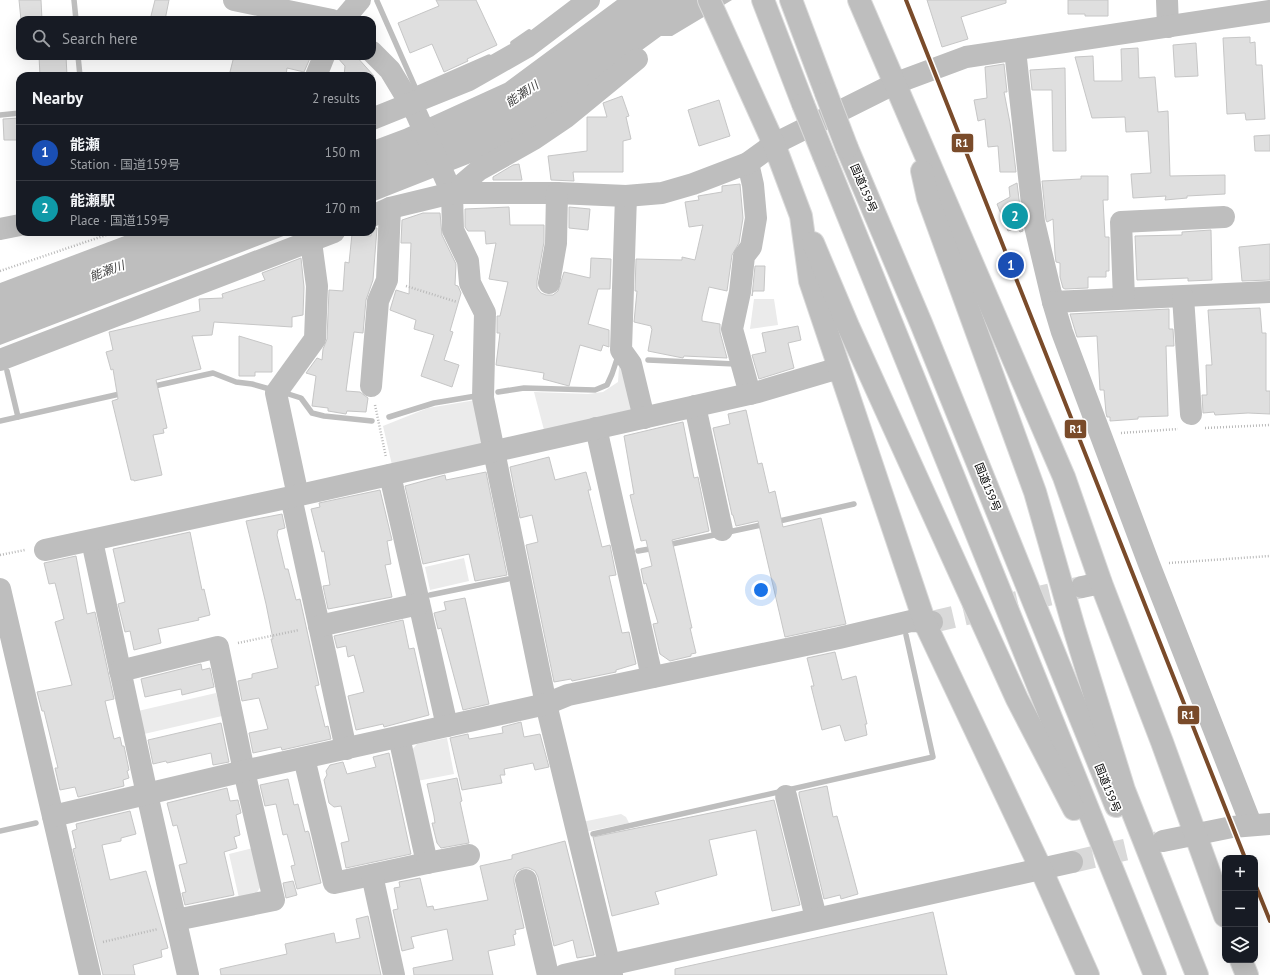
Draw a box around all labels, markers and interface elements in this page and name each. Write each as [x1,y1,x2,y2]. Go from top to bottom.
search box [16,16,376,60]
icon: search [30,27,52,49]
text: Search here [62,29,138,48]
water label: 能瀬川 [503,76,543,110]
text: Nearby [32,87,83,109]
text: 2 results [312,90,360,107]
line badge: R1 [951,133,974,153]
text: 能瀬 [70,135,100,154]
text: R1 [956,136,968,150]
text: 1 [41,144,49,161]
text: 150 m [325,144,360,161]
text: Station · 国道159号 [70,156,180,173]
street label: 国道159号 [848,162,880,214]
text: 能瀬駅 [70,191,115,210]
text: 2 [41,200,49,217]
text: 170 m [325,200,360,217]
pin: 2 [1002,201,1028,231]
text: Place · 国道159号 [70,212,170,229]
pin: 1 [998,250,1024,280]
water label: 能瀬川 [87,257,128,284]
line badge: R1 [1064,419,1087,439]
text: R1 [1070,422,1082,436]
street label: 国道159号 [972,461,1004,513]
your location [751,580,771,600]
line badge: R1 [1177,705,1200,725]
text: R1 [1182,708,1194,722]
street label: 国道159号 [1092,762,1124,814]
map controls [1222,855,1258,963]
button: + [1222,855,1258,891]
button: − [1222,891,1258,927]
button: layers [1222,927,1258,963]

